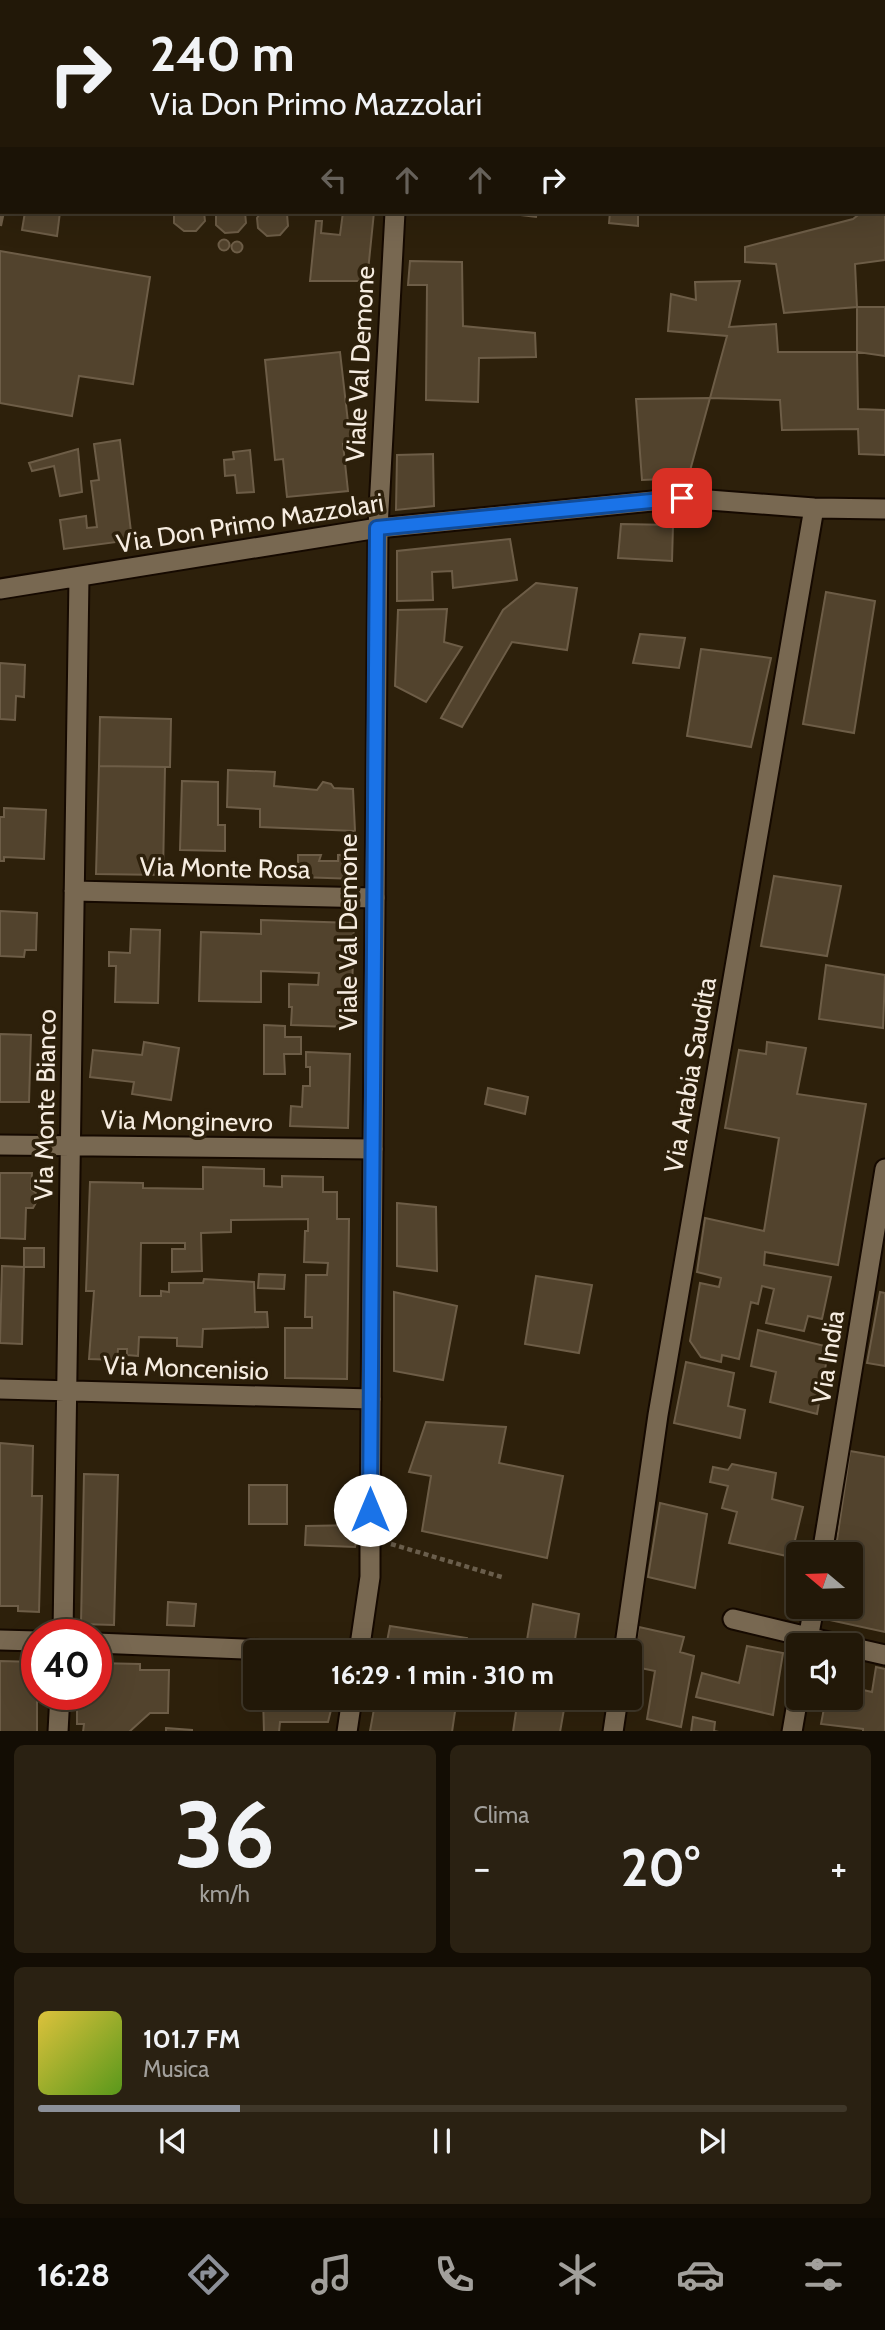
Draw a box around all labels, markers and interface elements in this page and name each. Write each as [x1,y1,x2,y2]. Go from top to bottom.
text: 240 m [150,24,295,83]
icon: right [35,28,126,119]
text: Via Don Primo Mazzolari [150,84,482,123]
icon: left [315,161,353,199]
icon: ahead [388,161,426,199]
icon: ahead [461,161,499,199]
icon: right [534,161,572,199]
street label: Viale Val Demone [339,265,381,463]
pin [652,468,712,528]
icon: arrive [663,479,701,517]
street label: Via Don Primo Mazzolari [114,486,386,560]
street label: Viale Val Demone [332,834,364,1030]
street label: Via Monte Rosa [139,851,311,885]
street label: Via Arabia Saudita [657,974,723,1175]
street label: Via Monte Bianco [27,1009,63,1201]
street label: Via Monginevro [101,1104,273,1138]
street label: Via India [805,1307,851,1406]
street label: Via Moncenisio [102,1349,270,1387]
position arrow [333,1473,407,1547]
north arrow [786,1542,863,1619]
map controls [786,1542,863,1710]
speed limit sign: 40 [21,1619,112,1710]
button: sound [786,1633,863,1710]
text: 16:29 · 1 min · 310 m [331,1659,554,1691]
text: 36 [175,1779,275,1890]
text: Clima [474,1801,529,1829]
text: 20° [621,1836,700,1899]
text: − [474,1844,490,1891]
text: + [830,1844,847,1891]
text: km/h [200,1880,250,1908]
text: 101.7 FM [143,2023,240,2055]
text: Musica [143,2055,209,2083]
icon: previous [154,2122,192,2160]
icon: pause [423,2122,461,2160]
icon: next [693,2122,731,2160]
icon: directions [184,2250,233,2299]
icon: music [307,2250,356,2299]
icon: phone [430,2250,479,2299]
icon: climate [553,2250,602,2299]
icon: car [676,2250,725,2299]
icon: filters [799,2250,848,2299]
text: 16:28 [37,2255,110,2294]

